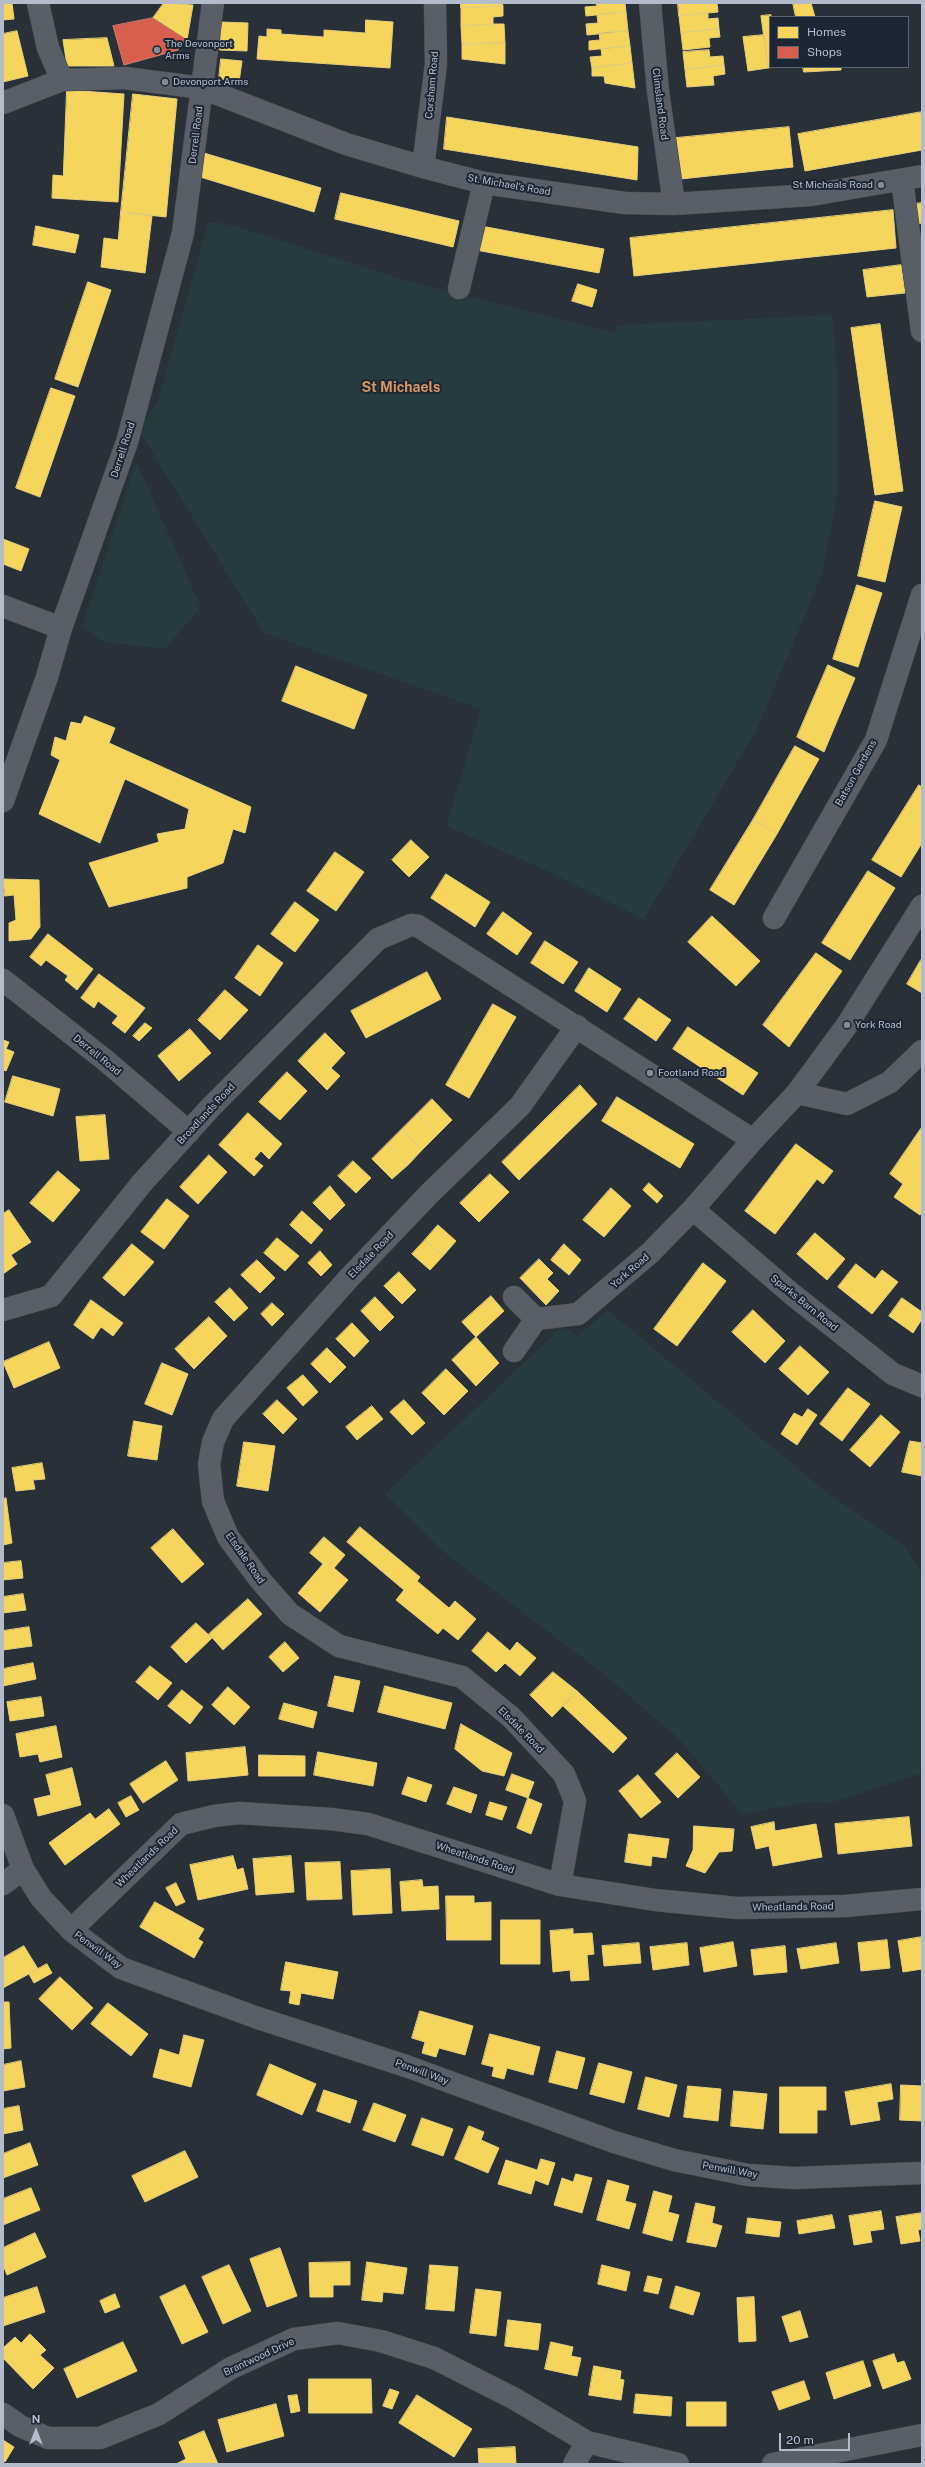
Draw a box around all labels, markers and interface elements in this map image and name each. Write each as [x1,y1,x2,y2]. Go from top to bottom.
legend [769,16,909,68]
text: Homes [807,25,846,39]
place label: The Devonport Arms [165,38,233,62]
marker: The Devonport Arms [152,45,162,55]
text: Shops [807,45,842,59]
street label: Corsham Road [423,51,441,119]
street label: Climsland Road [650,67,670,141]
place label: Devonport Arms [173,76,248,88]
marker: Devonport Arms [160,77,170,87]
street label: Derrell Road [187,105,205,165]
street label: St. Michael's Road [466,172,552,198]
place label: St Micheals Road [793,179,873,191]
marker: St Micheals Road [876,180,886,190]
district label: St Michaels [362,380,440,396]
street label: Derrell Road [108,421,138,479]
street label: Batson Gardens [833,738,879,808]
place label: York Road [855,1019,902,1031]
marker: York Road [842,1020,852,1030]
street label: Derrell Road [71,1032,123,1078]
place label: Footland Road [658,1067,725,1079]
marker: Footland Road [645,1068,655,1078]
street label: Broadlands Road [175,1081,237,1147]
street label: Elsdale Road [346,1229,396,1281]
street label: York Road [608,1251,652,1291]
street label: Sparks Barn Road [768,1272,840,1334]
street label: Elsdale Road [223,1530,267,1586]
street label: Elsdale Road [496,1705,546,1755]
street label: Wheatlands Road [114,1824,180,1890]
street label: Wheatlands Road [434,1840,516,1876]
street label: Wheatlands Road [752,1900,834,1914]
street label: Penwill Way [72,1929,124,1971]
street label: Penwill Way [394,2057,450,2087]
street label: Penwill Way [701,2159,759,2181]
street label: Brantwood Drive [222,2335,296,2379]
north arrow [16,2411,56,2451]
text: N [32,2413,40,2425]
scale bar [781,2425,852,2451]
text: 20 m [786,2433,814,2447]

